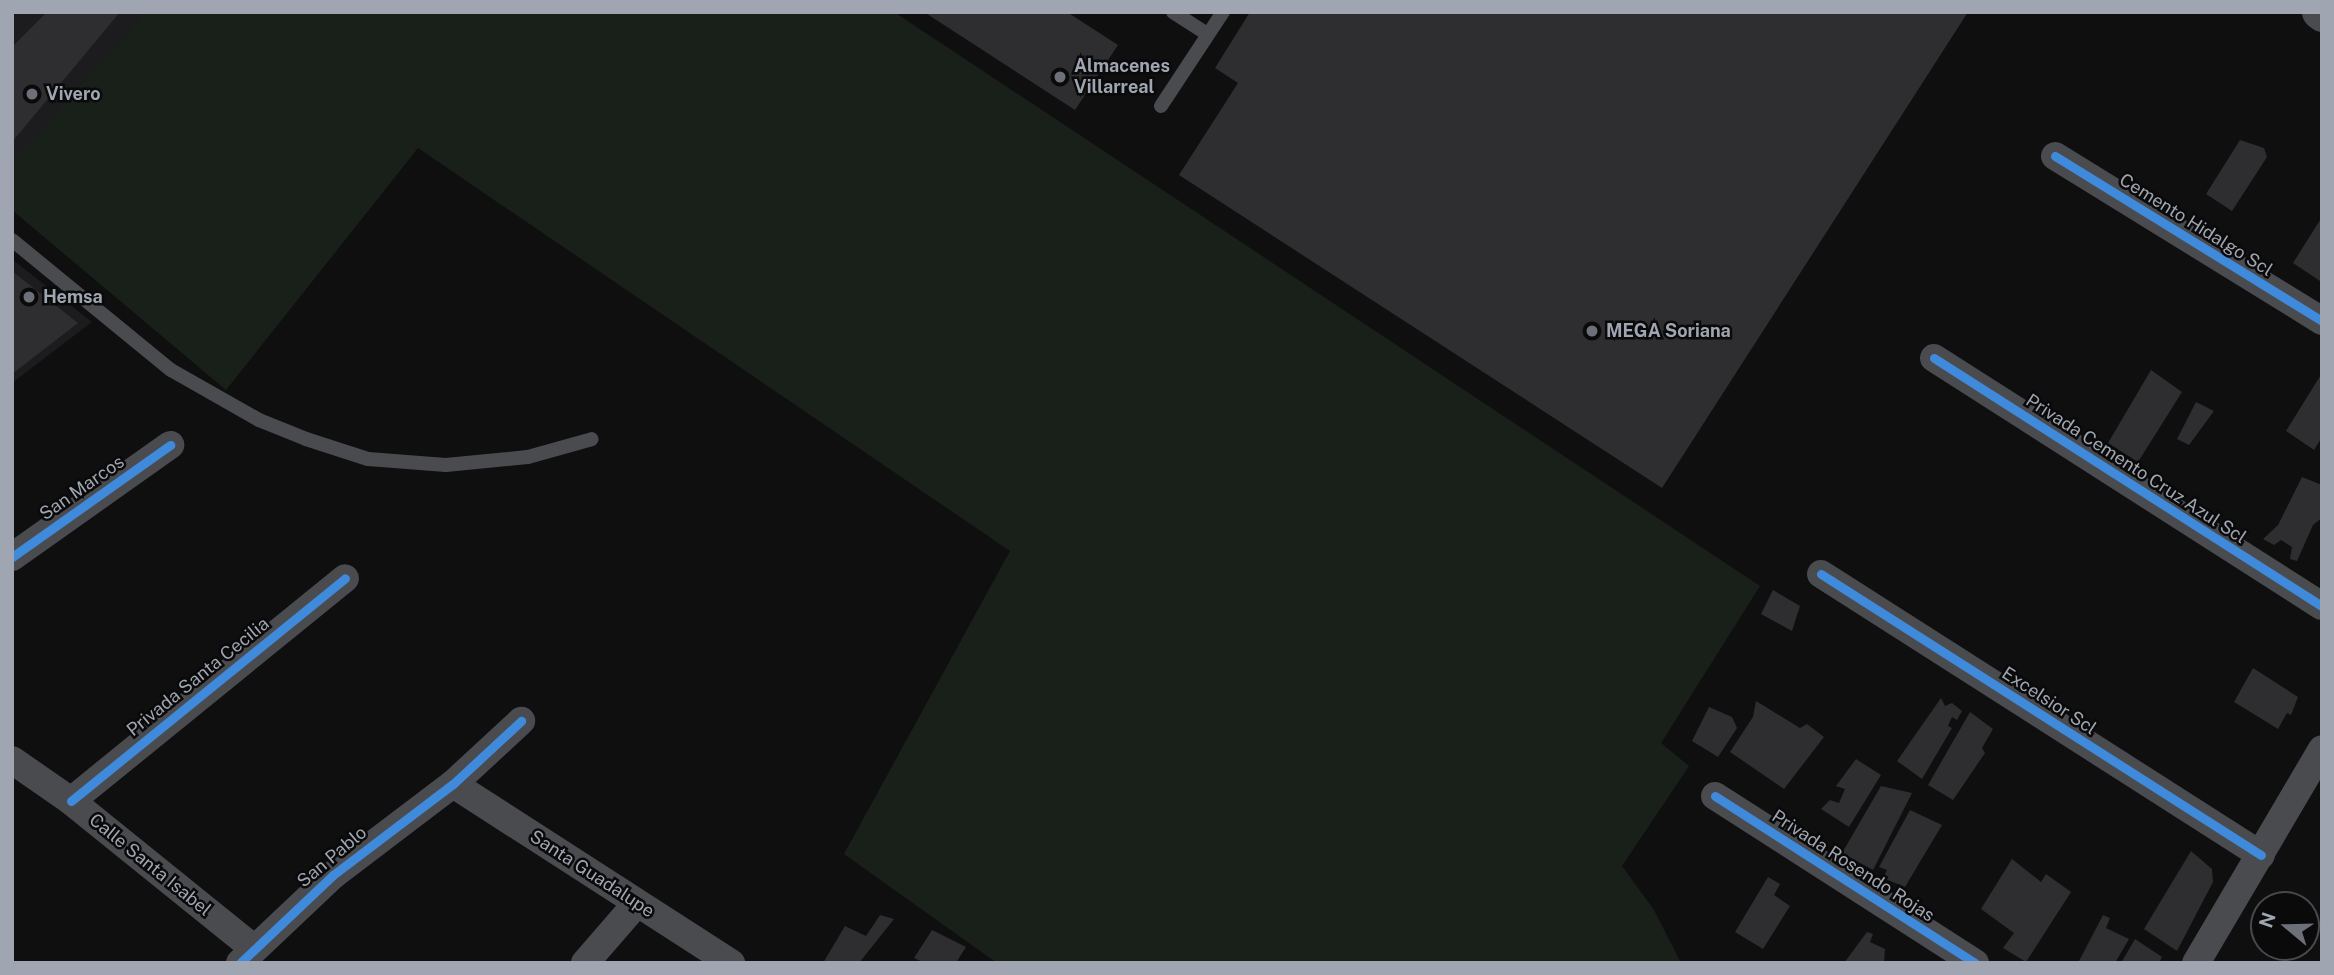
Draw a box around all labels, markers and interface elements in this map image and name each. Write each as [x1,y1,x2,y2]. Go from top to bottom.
place label: Almacenes Villarreal [1074,56,1170,98]
marker: Almacenes Villarreal [1052,69,1068,85]
place label: Vivero [46,83,101,105]
marker: Vivero [24,86,40,102]
street label: Cemento Hidalgo Scl [2115,169,2277,281]
place label: Hemsa [43,286,103,308]
marker: Hemsa [21,289,37,305]
place label: MEGA Soriana [1606,320,1731,342]
marker: MEGA Soriana [1584,323,1600,339]
street label: Privada Cemento Cruz Azul Scl [2022,390,2250,548]
street label: San Marcos [36,451,128,525]
street label: Privada Santa Cecilia [123,613,273,741]
street label: Excelsior Scl [1998,662,2100,740]
street label: Privada Rosendo Rojas [1768,805,1938,927]
street label: Calle Santa Isabel [85,809,215,921]
street label: San Pablo [293,822,371,892]
street label: Santa Guadalupe [526,826,658,922]
north arrow [2250,891,2320,961]
text: N [2254,909,2280,930]

